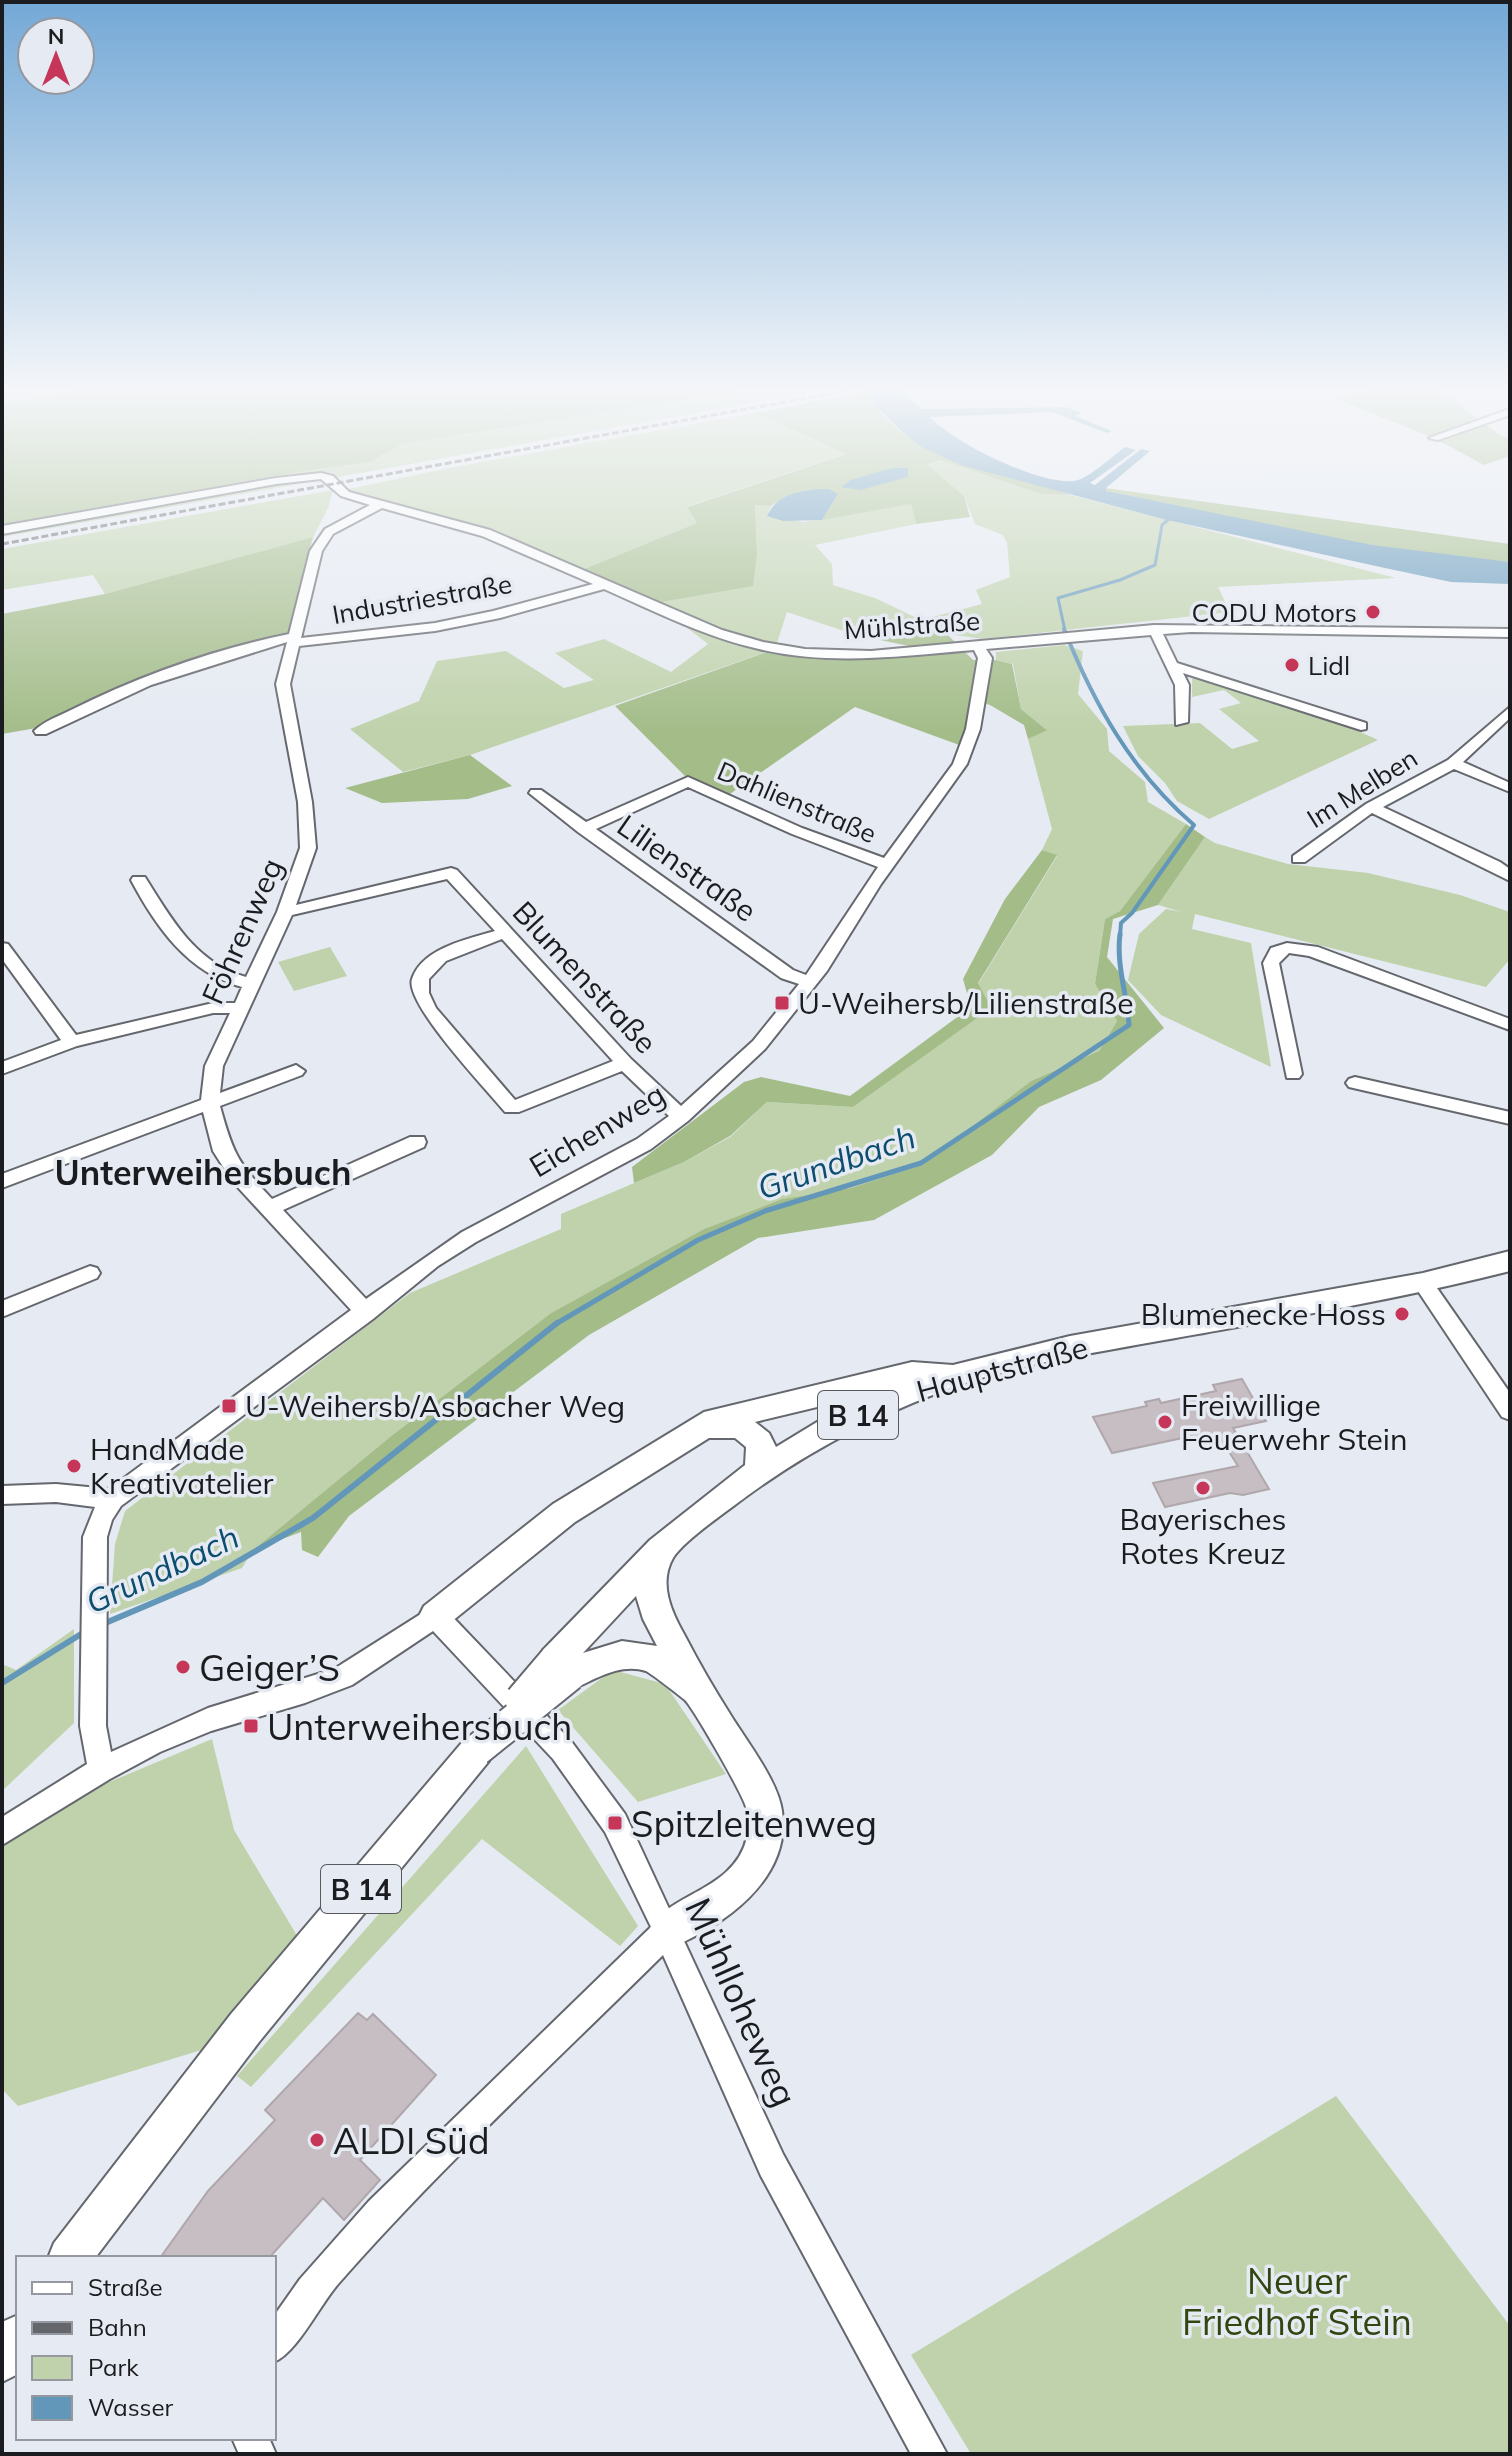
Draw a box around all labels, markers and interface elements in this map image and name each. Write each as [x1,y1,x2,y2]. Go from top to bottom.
north arrow [16,16,96,96]
text: N [48,22,64,50]
street label: Industriestraße [330,567,514,631]
place label: CODU Motors [1191,596,1357,629]
marker: CODU Motors [1364,603,1382,621]
street label: Mühlstraße [843,604,981,646]
place label: Lidl [1308,649,1350,682]
marker: Lidl [1283,656,1301,674]
street label: Im Melben [1301,741,1423,835]
street label: Dahlienstraße [713,754,881,850]
street label: Lilienstraße [610,806,764,930]
street label: Föhrenweg [193,852,291,1010]
street label: Blumenstraße [505,893,665,1061]
place label: U-Weihersb/Lilienstraße [798,984,1133,1022]
marker: U-Weihersb/Lilienstraße [773,994,791,1012]
street label: Eichenweg [522,1075,672,1185]
water label: Grundbach [752,1116,920,1208]
district label: Unterweihersbuch [55,1151,351,1194]
place label: Blumenecke Hoss [1141,1295,1386,1333]
marker: Blumenecke Hoss [1393,1305,1411,1323]
street label: Hauptstraße [912,1328,1092,1410]
place label: Freiwillige Feuerwehr Stein [1181,1386,1408,1458]
place label: U-Weihersb/Asbacher Weg [245,1387,625,1425]
road number: B 14 [818,1391,898,1439]
marker: U-Weihersb/Asbacher Weg [220,1397,238,1415]
marker: Freiwillige Feuerwehr Stein [1156,1413,1174,1431]
place label: HandMade Kreativatelier [90,1430,274,1502]
marker: HandMade Kreativatelier [65,1457,83,1475]
marker: Bayerisches Rotes Kreuz [1194,1479,1212,1497]
place label: Bayerisches Rotes Kreuz [1120,1500,1286,1572]
water label: Grundbach [79,1516,245,1622]
place label: Geiger’S [199,1645,340,1690]
marker: Geiger’S [174,1658,192,1676]
place label: Unterweihersbuch [267,1704,572,1749]
marker: Unterweihersbuch [242,1717,260,1735]
place label: Spitzleitenweg [631,1801,877,1846]
marker: Spitzleitenweg [606,1814,624,1832]
road number: B 14 [321,1865,401,1913]
street label: Mühlloheweg [676,1891,808,2113]
place label: ALDI Süd [333,2118,490,2163]
marker: ALDI Süd [308,2131,326,2149]
legend [16,2256,276,2440]
park label: Neuer Friedhof Stein [1182,2258,1412,2344]
text: Straße [88,2272,163,2302]
text: Bahn [88,2312,147,2342]
text: Park [88,2352,139,2382]
text: Wasser [88,2392,174,2422]

